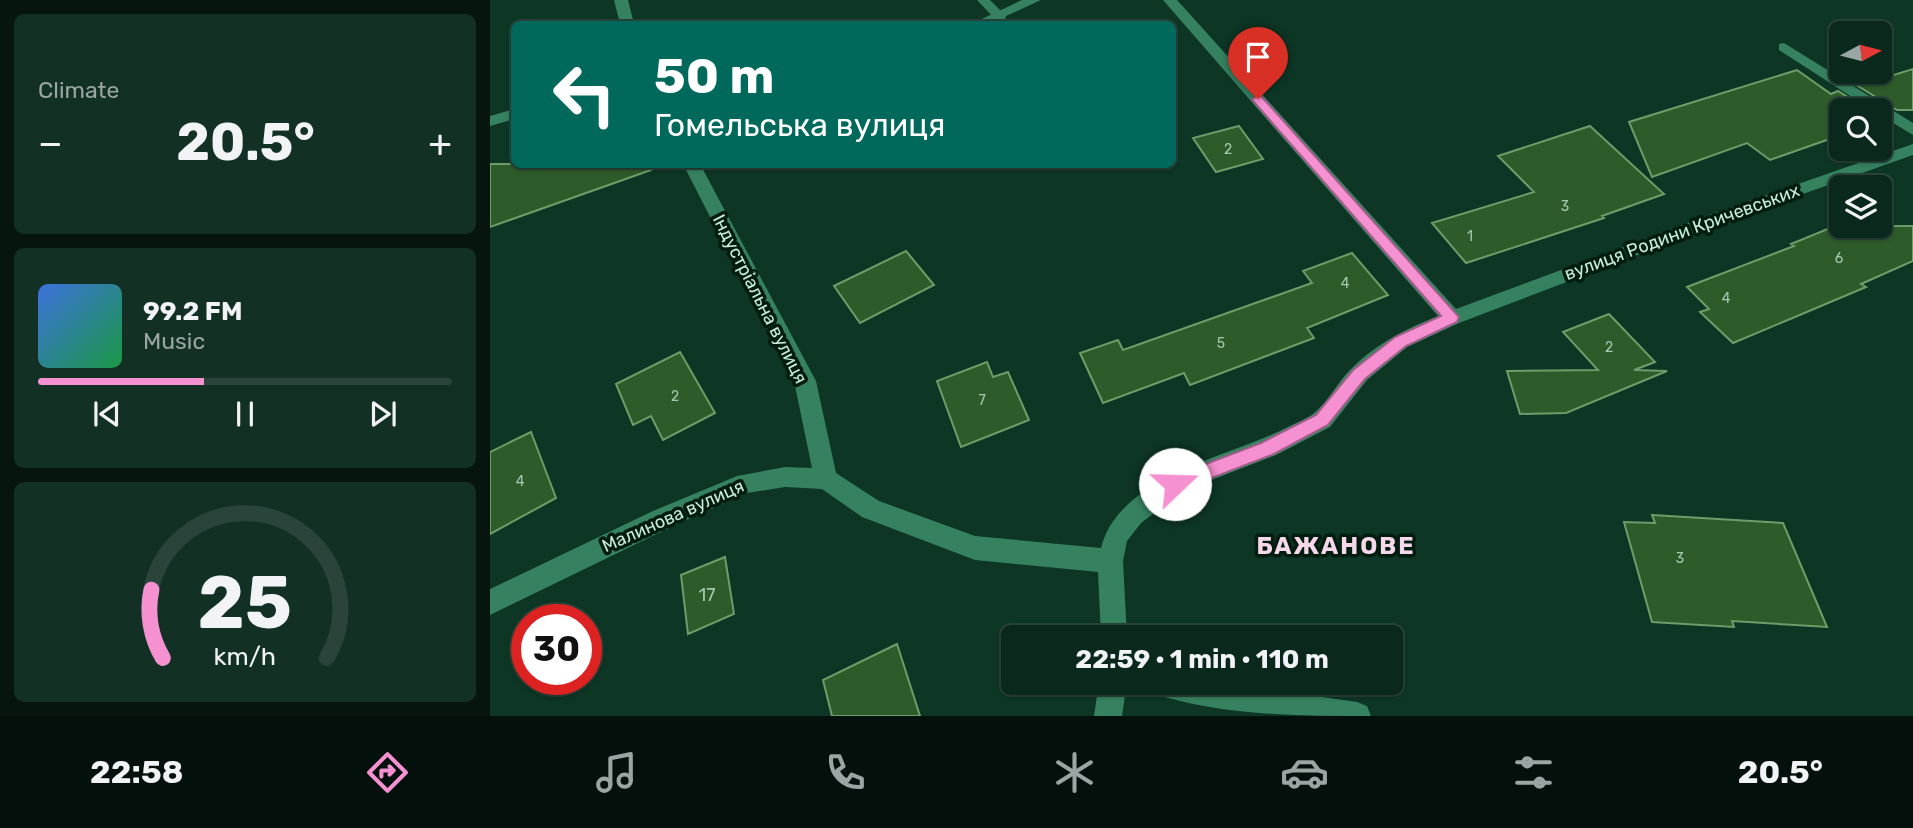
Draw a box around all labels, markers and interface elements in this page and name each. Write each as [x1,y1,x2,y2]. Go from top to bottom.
north arrow [1829,21,1892,84]
map controls [1829,21,1892,238]
pin [1228,27,1288,99]
icon: arrive [1239,38,1277,76]
text: 50 m [654,47,774,105]
icon: left [539,49,630,140]
text: Climate [38,76,119,104]
button: search [1829,98,1892,161]
text: Гомельська вулиця [654,106,945,144]
text: 20.5° [176,111,315,173]
text: − [38,120,63,166]
text: + [428,120,452,166]
house number: 2 [1224,141,1232,158]
button: layers [1829,175,1892,238]
street label: вулиця Родини Кричевських [1561,179,1803,285]
house number: 3 [1561,198,1569,215]
street label: Індустріальна вулиця [708,211,812,387]
house number: 1 [1467,228,1473,245]
house number: 6 [1835,250,1843,267]
house number: 4 [1341,275,1350,292]
house number: 4 [1722,290,1731,307]
text: 99.2 FM [143,296,242,327]
text: Music [143,327,205,355]
house number: 5 [1217,335,1225,352]
house number: 2 [1605,339,1613,356]
house number: 2 [671,388,679,405]
house number: 7 [978,392,986,409]
icon: previous [88,395,126,433]
icon: pause [226,395,264,433]
icon: next [364,395,402,433]
position arrow [1138,447,1212,521]
house number: 4 [516,473,525,490]
street label: Малинова вулиця [599,475,747,557]
district label: БАЖАНОВЕ [1257,532,1416,560]
house number: 3 [1676,550,1684,567]
text: 25 [198,560,292,646]
house number: 17 [699,584,715,606]
speed limit sign: 30 [511,604,602,695]
text: km/h [214,642,276,671]
text: 22:59 · 1 min · 110 m [1075,644,1329,675]
icon: directions [363,748,412,797]
icon: music [592,748,641,797]
icon: phone [821,748,870,797]
icon: climate [1050,748,1099,797]
icon: car [1280,748,1329,797]
icon: filters [1509,748,1558,797]
text: 22:58 [90,753,183,791]
text: 20.5° [1738,753,1823,791]

